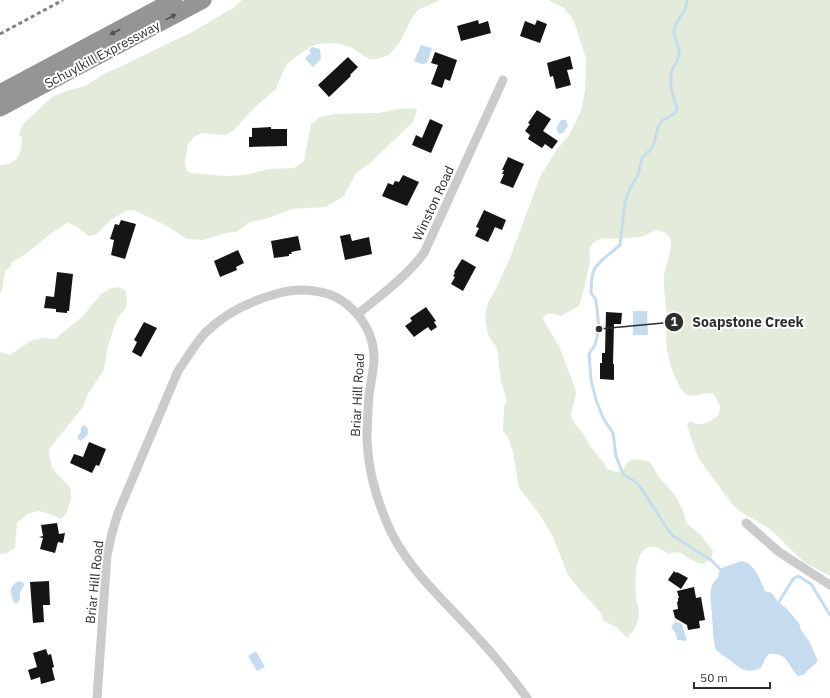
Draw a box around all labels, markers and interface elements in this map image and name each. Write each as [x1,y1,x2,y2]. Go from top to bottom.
one-way arrow [165,14,176,21]
street label: Schuylkill Expressway [42,17,163,92]
one-way arrow [109,28,121,35]
street label: Winston Road [409,163,458,243]
callout: Soapstone Creek [664,309,811,335]
text: Soapstone Creek [692,313,805,331]
text: 1 [670,314,678,329]
street label: Briar Hill Road [347,353,368,437]
street label: Briar Hill Road [82,540,107,625]
scale bar [694,664,770,690]
text: 50 m [700,670,728,685]

